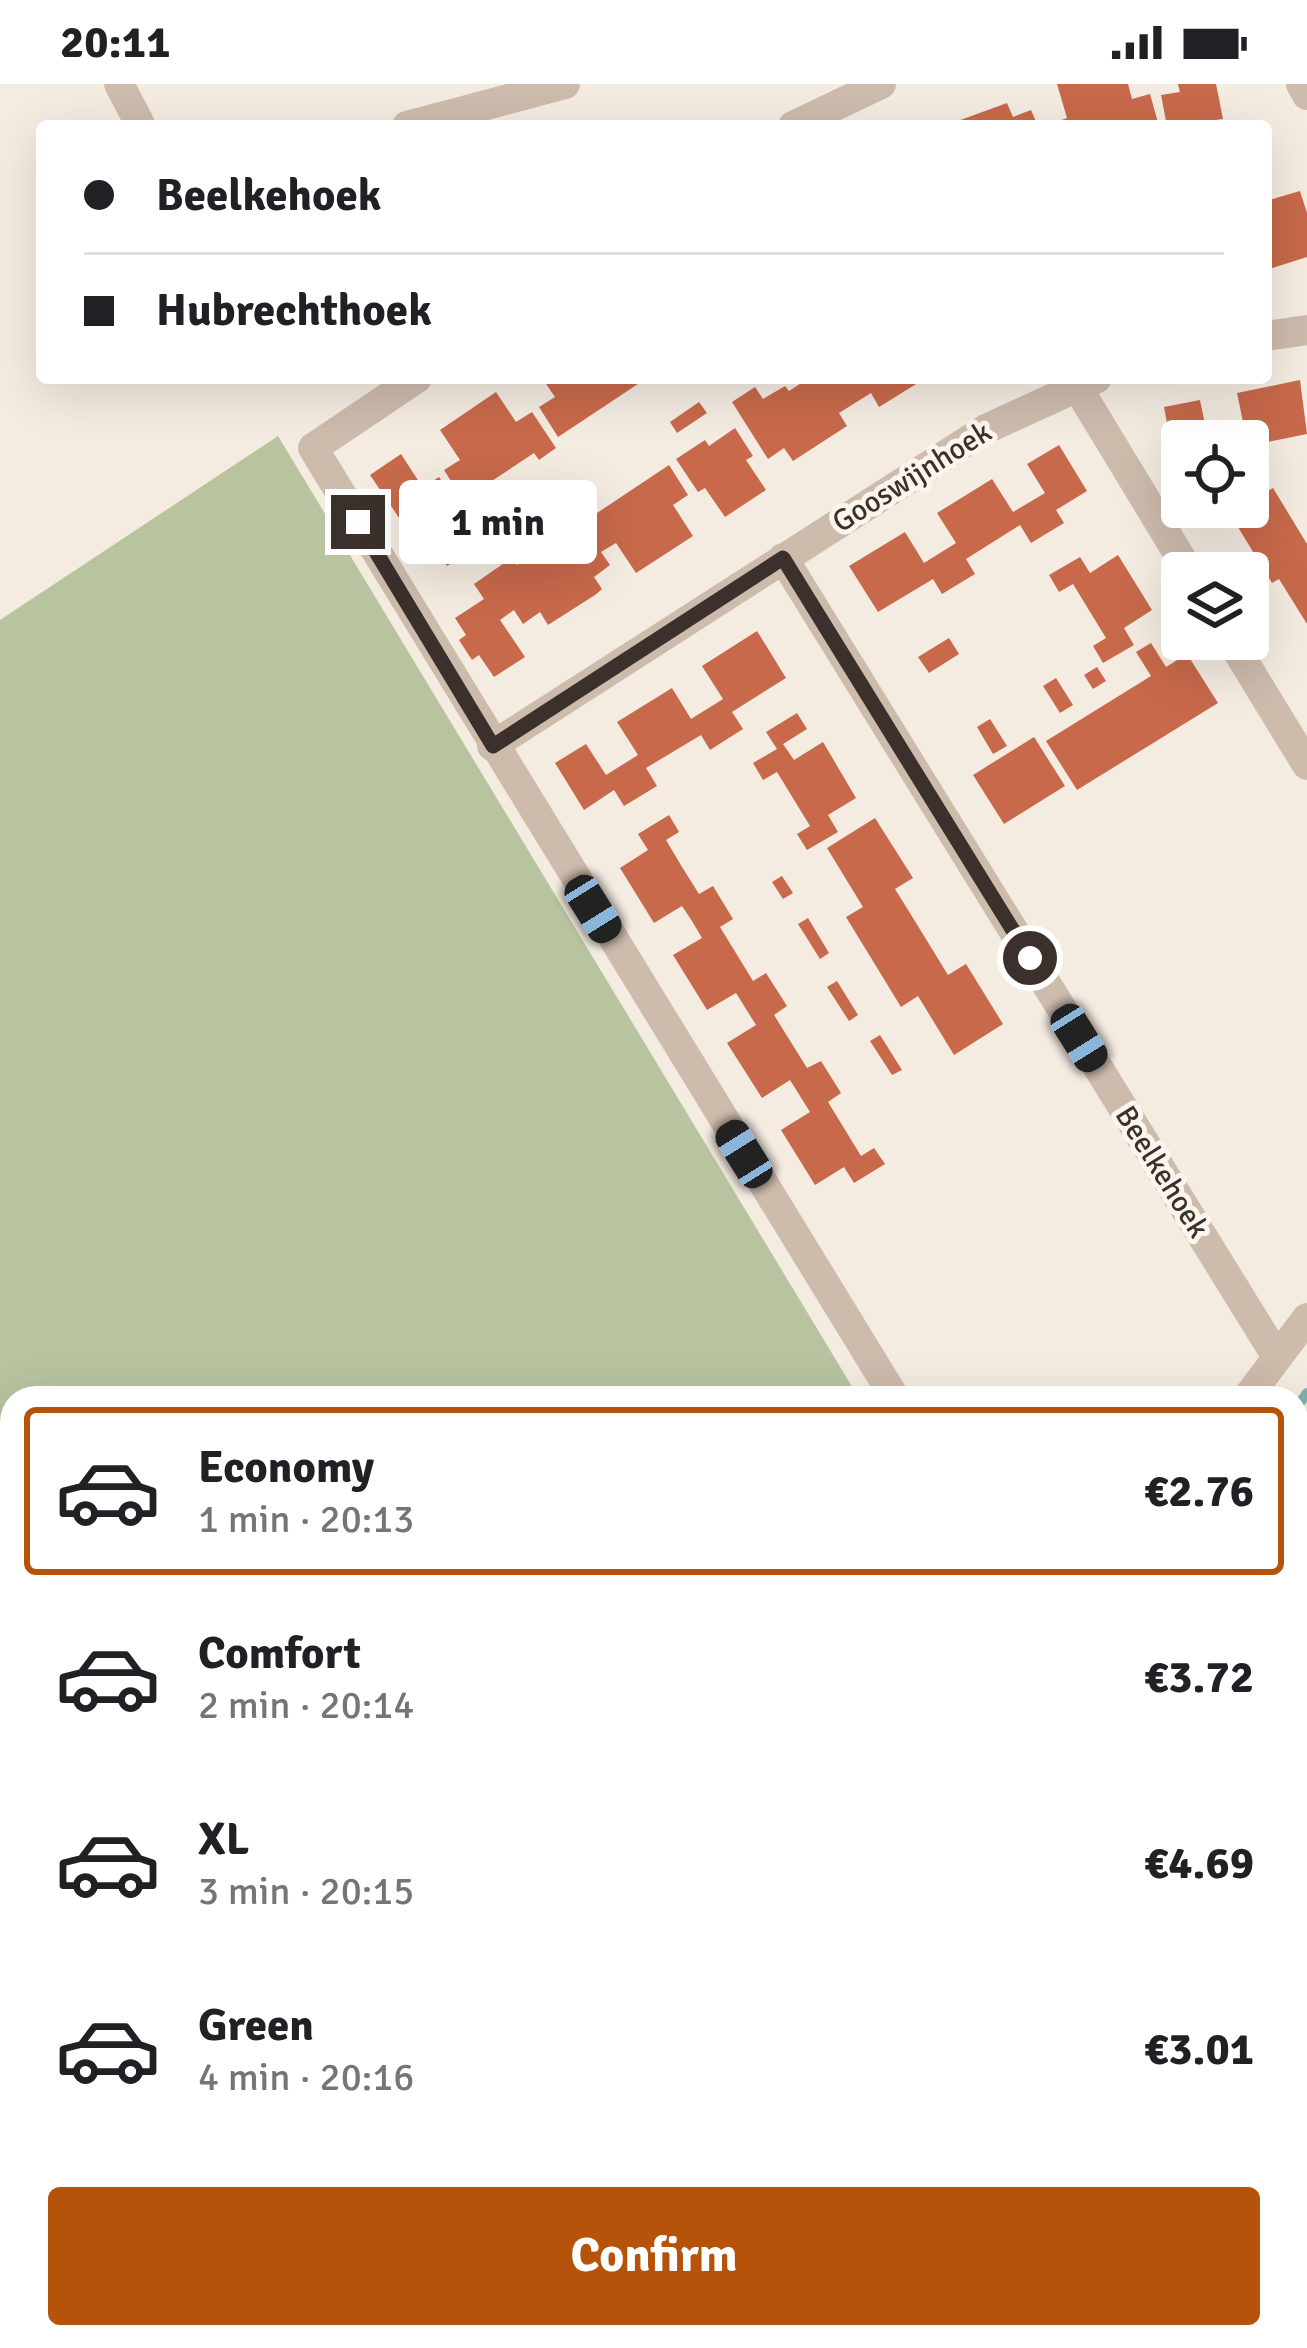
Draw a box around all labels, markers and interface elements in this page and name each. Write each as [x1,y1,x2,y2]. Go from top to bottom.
text: 20:11 [60,15,170,70]
text: Beelkehoek [156,168,381,223]
text: Hubrechthoek [156,283,432,338]
street label: Gooswijnhoek [826,413,998,541]
map controls [1161,420,1269,660]
button: locate [1161,420,1269,528]
callout: 1 min [400,480,598,564]
route end [331,495,385,549]
text: 1 min [451,498,545,546]
button: layers [1161,552,1269,660]
car [559,869,627,949]
route start [1003,931,1057,985]
car [1045,998,1113,1078]
street label: Beelkehoek [1107,1099,1217,1245]
car [710,1114,778,1194]
icon: car [54,1437,162,1545]
text: Economy [198,1440,374,1495]
text: €2.76 [1144,1464,1254,1519]
text: 1 min · 20:13 [198,1495,414,1543]
icon: car [54,1623,162,1731]
text: Comfort [198,1626,361,1681]
text: €3.72 [1144,1650,1254,1705]
text: 2 min · 20:14 [198,1681,414,1729]
icon: car [54,1809,162,1917]
text: XL [198,1812,249,1867]
text: €4.69 [1144,1836,1254,1891]
text: 3 min · 20:15 [198,1867,414,1915]
icon: car [54,1995,162,2103]
text: Green [198,1998,314,2053]
text: €3.01 [1144,2022,1254,2077]
text: 4 min · 20:16 [198,2053,414,2101]
button: Confirm [48,2187,1260,2325]

